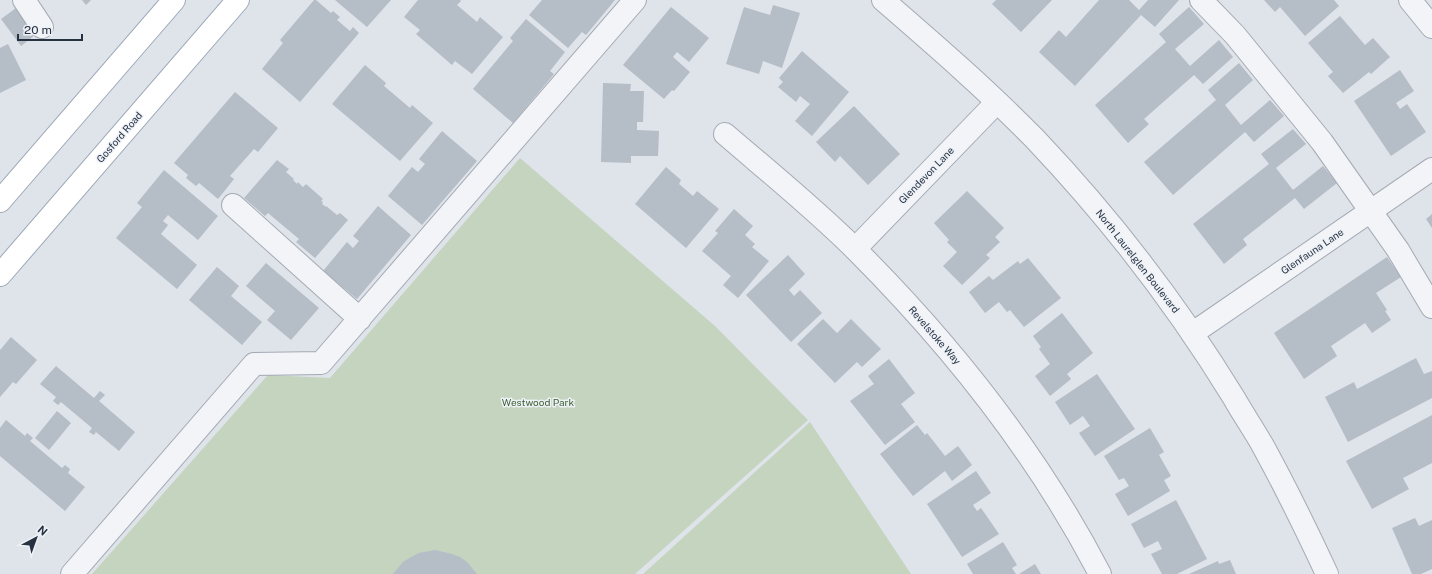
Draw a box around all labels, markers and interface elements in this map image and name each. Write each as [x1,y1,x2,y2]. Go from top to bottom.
scale bar [18,16,82,42]
text: 20 m [24,23,52,37]
street label: Gosford Road [94,109,144,165]
street label: Glendevon Lane [896,144,956,206]
street label: North Laurelglen Boulevard [1094,207,1182,315]
street label: Glenfauna Lane [1278,225,1346,276]
street label: Revelstoke Way [907,304,964,367]
park label: Westwood Park [502,396,575,408]
north arrow [16,518,56,558]
text: N [35,523,50,538]

